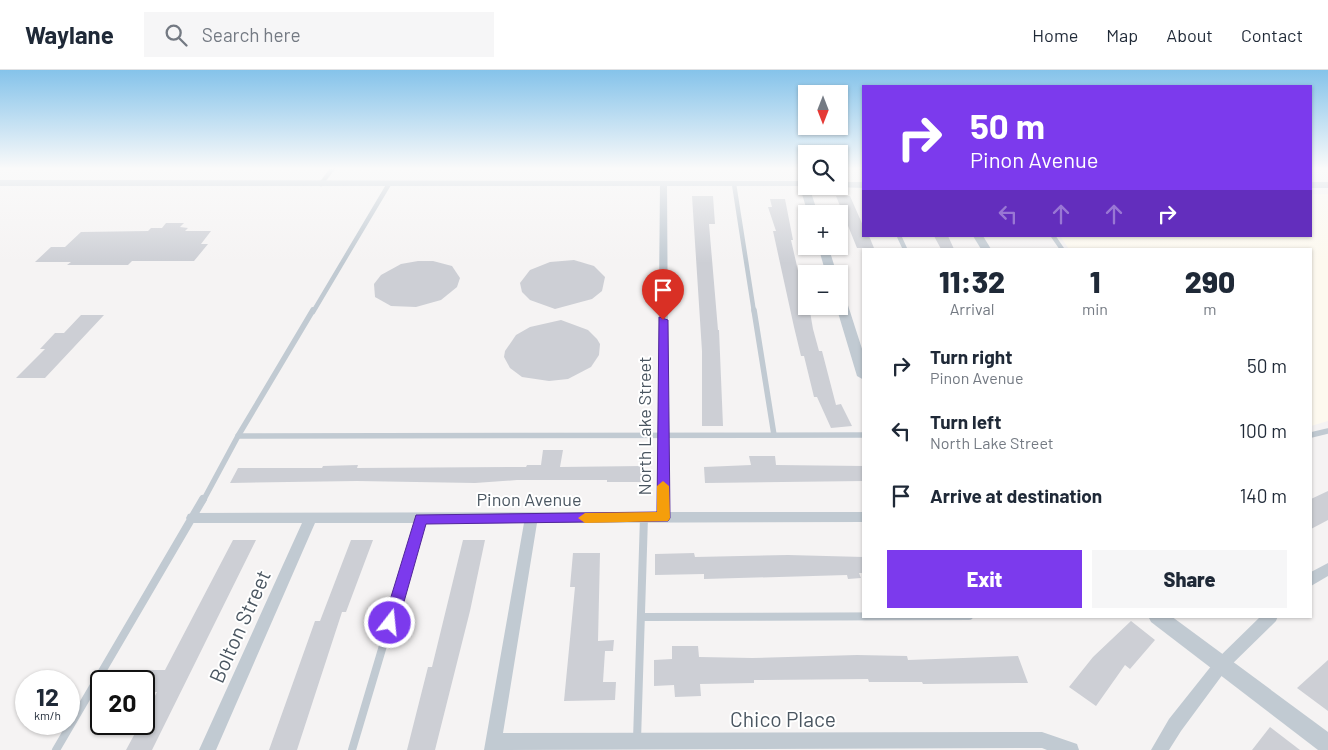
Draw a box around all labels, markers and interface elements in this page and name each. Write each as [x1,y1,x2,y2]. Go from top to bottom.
search box [144,12,494,57]
text: Waylane [25,20,114,49]
icon: search [162,21,190,49]
text: Search here [202,23,301,46]
text: Home [1032,24,1078,46]
text: Map [1106,24,1138,46]
text: About [1166,24,1213,46]
text: Contact [1241,24,1303,46]
north arrow [798,85,848,135]
map controls [798,85,848,315]
text: 50 m [970,104,1045,146]
icon: right [887,105,952,170]
button: search [798,145,848,195]
text: Pinon Avenue [970,146,1099,172]
icon: left [994,200,1022,228]
icon: ahead [1047,200,1075,228]
icon: ahead [1100,200,1128,228]
icon: right [1153,200,1181,228]
button: + [798,205,848,255]
text: 11:32 [939,263,1005,299]
text: 1 [1090,263,1100,299]
text: 290 [1185,263,1235,299]
button: − [798,265,848,315]
pin [642,269,684,320]
icon: arrive [649,276,677,304]
text: Arrival [950,299,994,318]
text: min [1082,299,1108,318]
text: m [1203,299,1217,318]
text: Turn right [930,345,1012,368]
icon: right [887,352,915,380]
text: 50 m [1247,354,1287,377]
street label: North Lake Street [633,356,655,496]
text: Pinon Avenue [930,368,1023,387]
text: Turn left [930,410,1001,433]
icon: left [887,417,915,445]
text: 100 m [1239,419,1287,442]
text: North Lake Street [930,433,1054,452]
icon: arrive [887,482,915,510]
text: Arrive at destination [930,484,1102,507]
text: 140 m [1240,484,1287,507]
street label: Pinon Avenue [476,488,582,510]
button: Exit [887,550,1082,608]
button: Share [1092,550,1287,608]
street label: Bolton Street [203,566,275,686]
position arrow [363,596,415,648]
speed limit sign: 20 [90,670,155,735]
text: 12 [36,681,59,711]
street label: Chico Place [730,706,836,731]
text: km/h [34,708,61,722]

